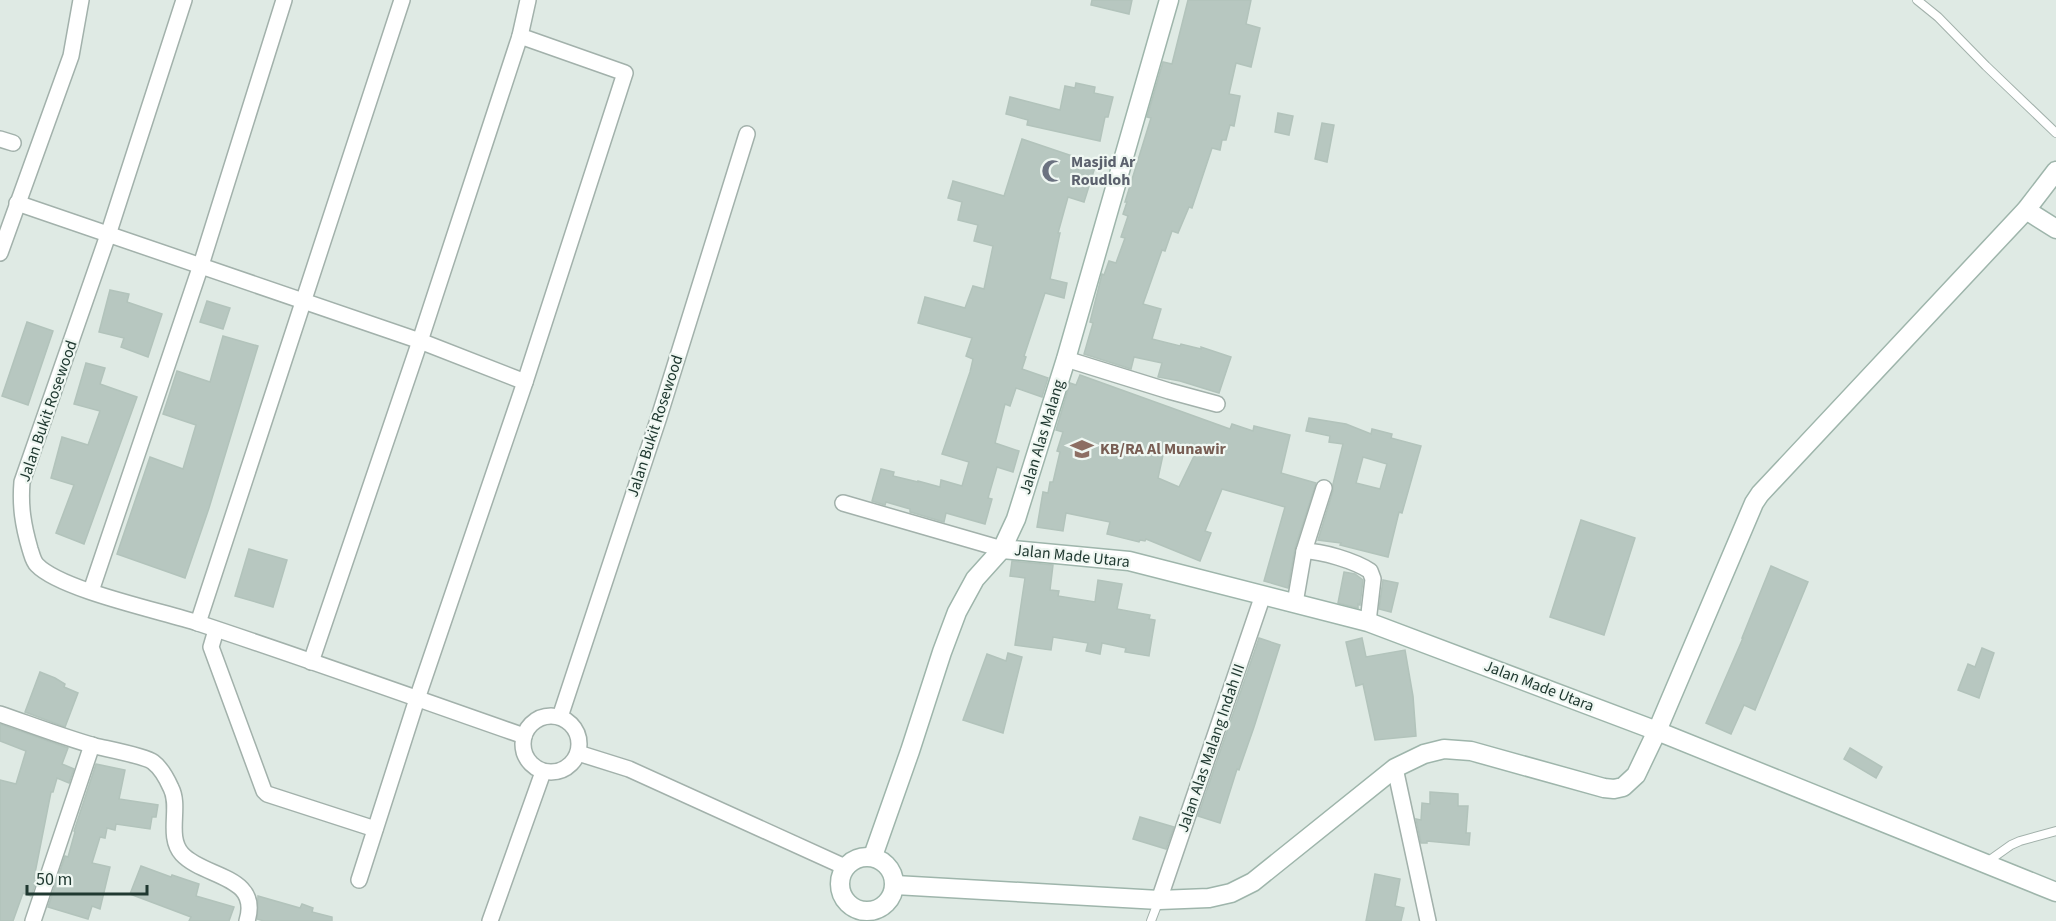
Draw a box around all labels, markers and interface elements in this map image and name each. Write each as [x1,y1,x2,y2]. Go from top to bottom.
place label: Masjid Ar Roudloh [1071,151,1136,191]
mosque icon: Masjid Ar Roudloh [1040,158,1066,184]
street label: Jalan Bukit Rosewood [13,337,83,485]
street label: Jalan Bukit Rosewood [622,352,688,500]
street label: Jalan Alas Malang [1014,377,1070,497]
school or university icon: KB/RA Al Munawir [1069,436,1095,462]
place label: KB/RA Al Munawir [1100,438,1227,460]
street label: Jalan Made Utara [1013,539,1131,573]
street label: Jalan Made Utara [1481,655,1597,717]
street label: Jalan Alas Malang Indah III [1172,661,1250,835]
scale bar [27,858,147,896]
text: 50 m [36,867,72,892]

